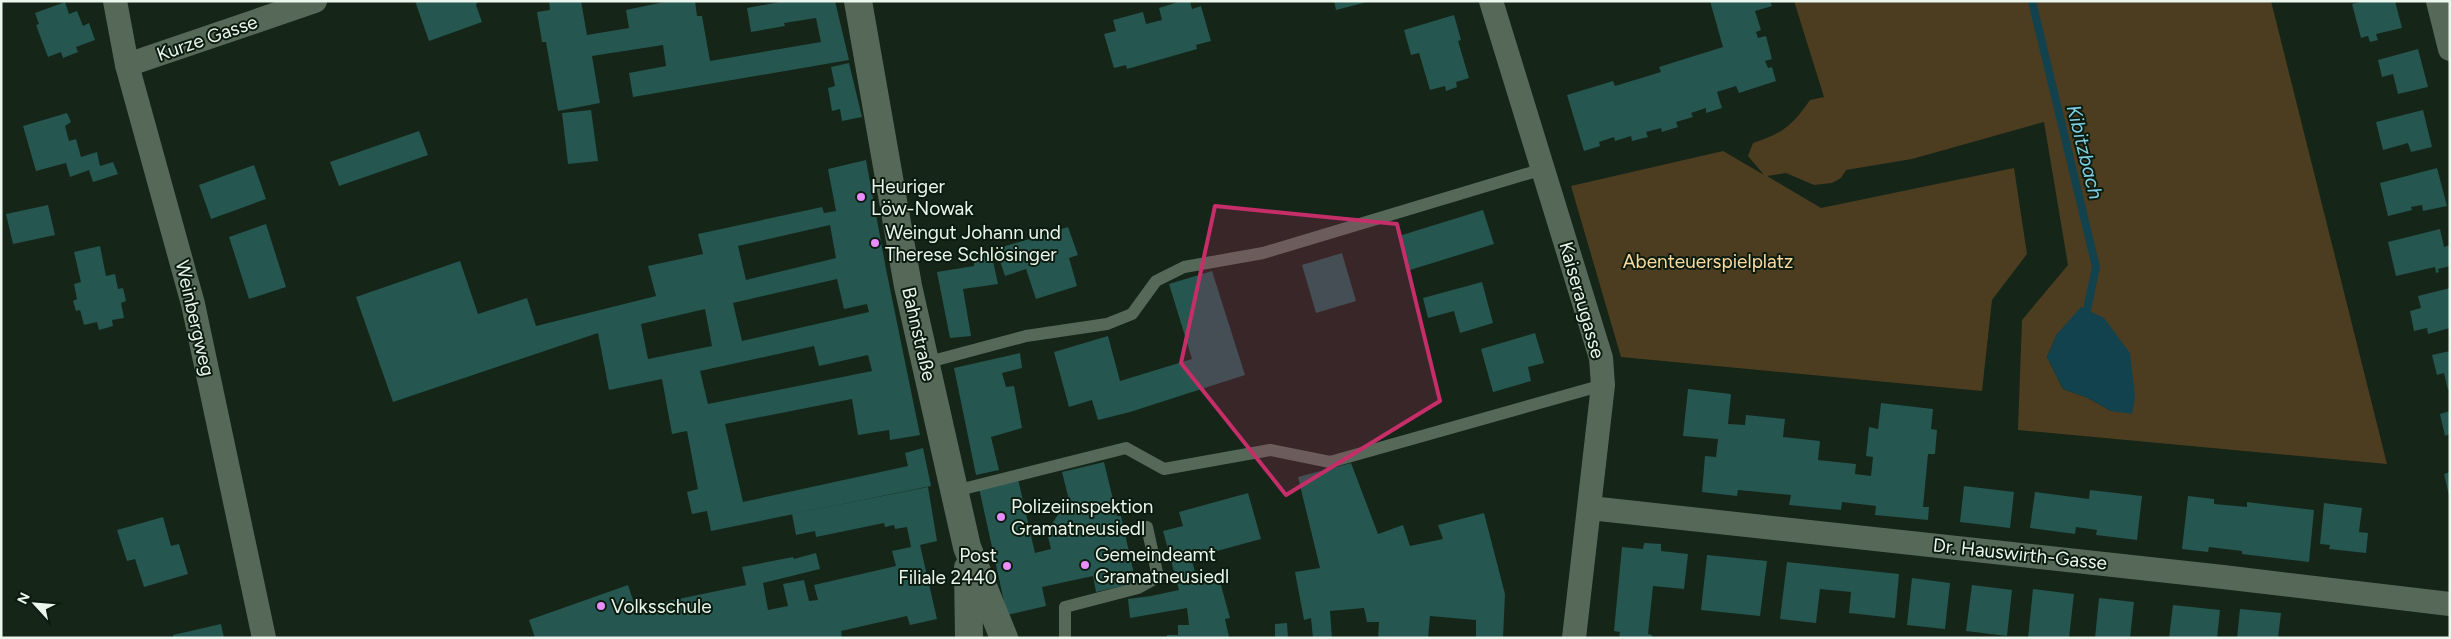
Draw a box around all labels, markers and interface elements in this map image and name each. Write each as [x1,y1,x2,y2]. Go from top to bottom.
street label: Kurze Gasse [154,10,260,66]
water label: Kibitzbach [2062,102,2108,202]
place label: Heuriger Löw-Nowak [871,175,974,220]
marker: Heuriger Löw-Nowak [855,191,867,203]
place label: Weingut Johann und Therese Schlösinger [885,221,1061,266]
marker: Weingut Johann und Therese Schlösinger [869,237,881,249]
street label: Kaiseraugasse [1554,239,1610,361]
park label: Abenteuerspielplatz [1623,250,1793,273]
street label: Weinbergweg [171,258,219,378]
street label: Bahnstraße [897,285,941,383]
place label: Polizeiinspektion Gramatneusiedl [1011,495,1153,540]
marker: Polizeiinspektion Gramatneusiedl [995,511,1007,523]
street label: Dr. Hauswirth-Gasse [1932,533,2108,575]
place label: Gemeindeamt Gramatneusiedl [1095,543,1229,588]
place label: Post Filiale 2440 [898,544,997,589]
marker: Gemeindeamt Gramatneusiedl [1079,559,1091,571]
marker: Post Filiale 2440 [1001,560,1013,572]
north arrow [10,579,60,629]
text: N [14,590,34,607]
place label: Volksschule [611,595,712,618]
marker: Volksschule [595,600,607,612]

